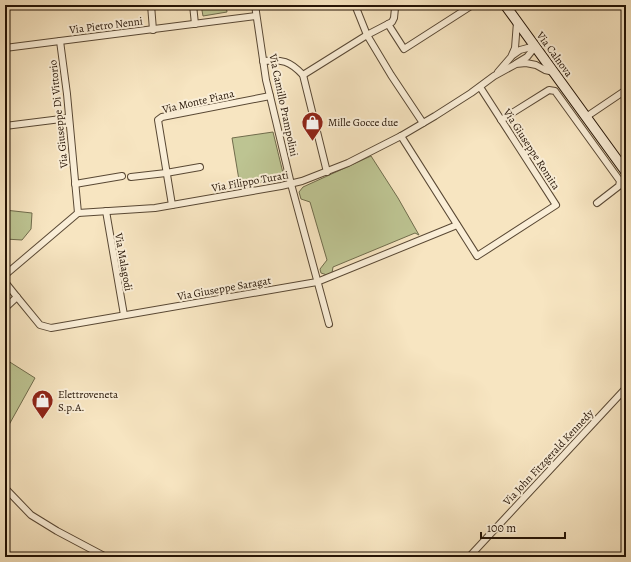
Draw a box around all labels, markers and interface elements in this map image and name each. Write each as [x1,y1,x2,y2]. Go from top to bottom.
street label: Via Pietro Nenni [68,14,144,38]
street label: Via Calnova [532,28,577,81]
street label: Via Camillo Prampolini [265,51,302,158]
street label: Via Giuseppe Di Vittorio [45,59,72,170]
street label: Via Monte Piana [160,86,236,117]
street label: Via Giuseppe Romita [499,105,564,193]
shop icon: Mille Gocce due [299,109,325,142]
place label: Mille Gocce due [328,115,398,130]
street label: Via Filippo Turati [209,167,290,196]
street label: Via Malagodi [111,231,136,292]
street label: Via Giuseppe Saragat [175,273,273,304]
shop icon: Elettroveneta S.p.A. [29,387,55,420]
place label: Elettroveneta S.p.A. [58,387,119,415]
street label: Via John Fitzgerald Kennedy [499,406,597,509]
scale bar [481,514,565,540]
text: 100 m [487,520,516,536]

